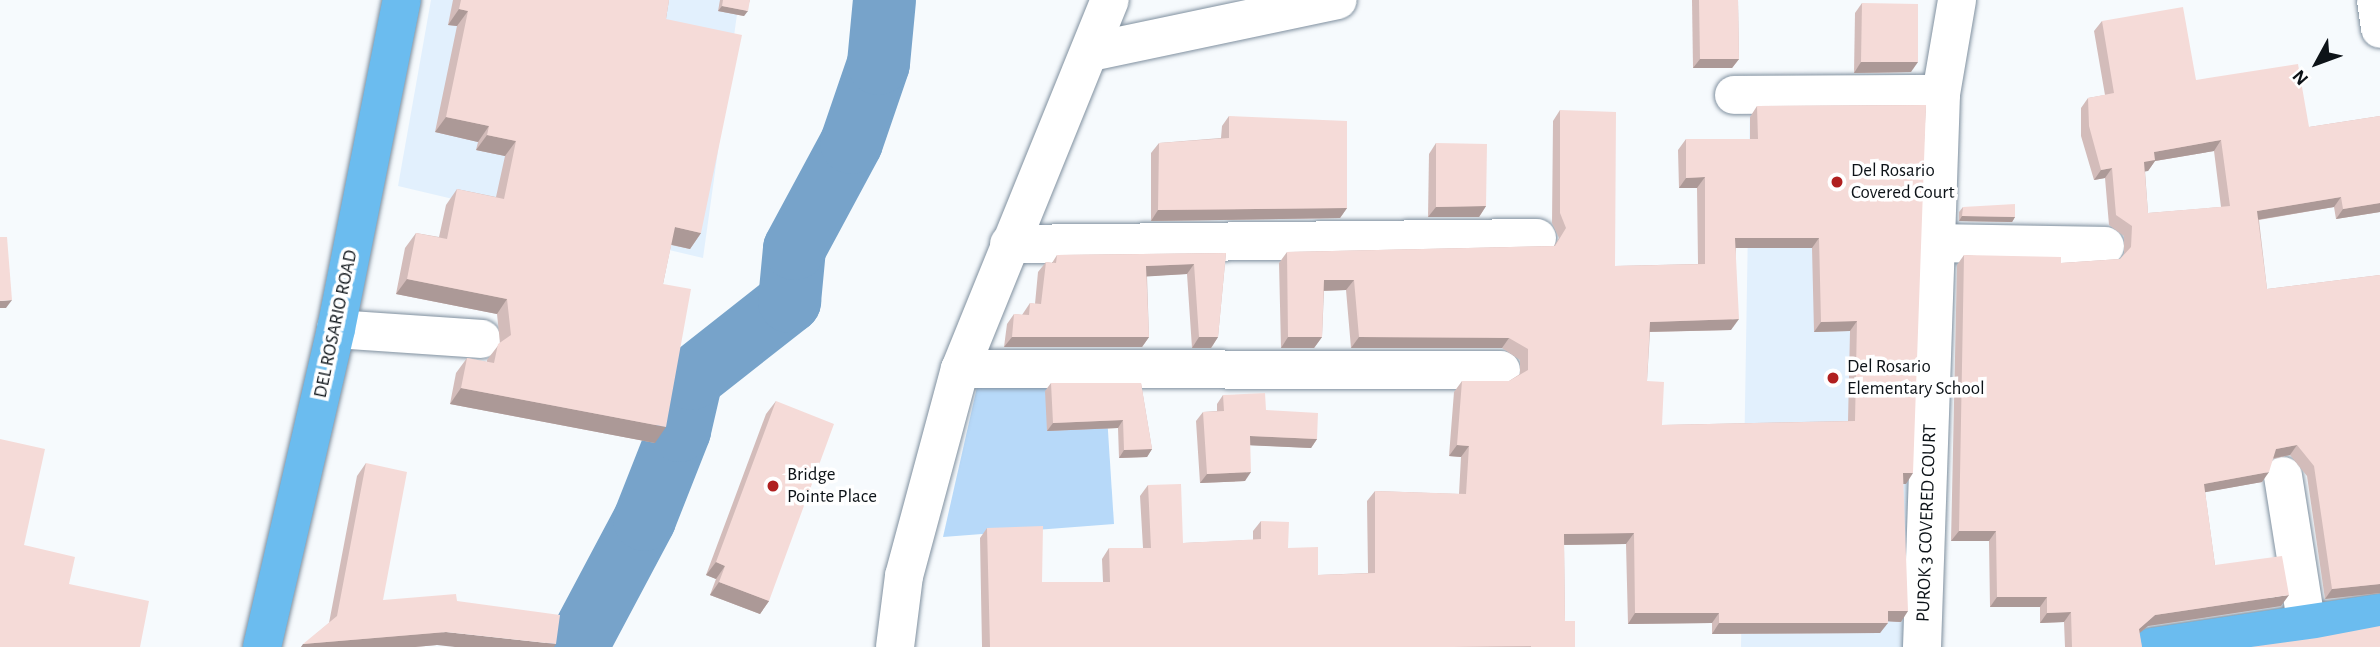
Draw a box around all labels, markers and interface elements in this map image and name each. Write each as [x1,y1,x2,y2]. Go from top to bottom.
north arrow [2282,28,2352,98]
text: N [2289,66,2312,88]
place label: Del Rosario Covered Court [1851,160,1954,204]
marker: Del Rosario Covered Court [1829,174,1845,190]
street label: DEL ROSARIO ROAD [309,248,363,400]
place label: Del Rosario Elementary School [1847,356,1985,400]
marker: Del Rosario Elementary School [1825,370,1841,386]
street label: PUROK 3 COVERED COURT [1912,424,1942,622]
place label: Bridge Pointe Place [787,464,877,508]
marker: Bridge Pointe Place [765,478,781,494]

